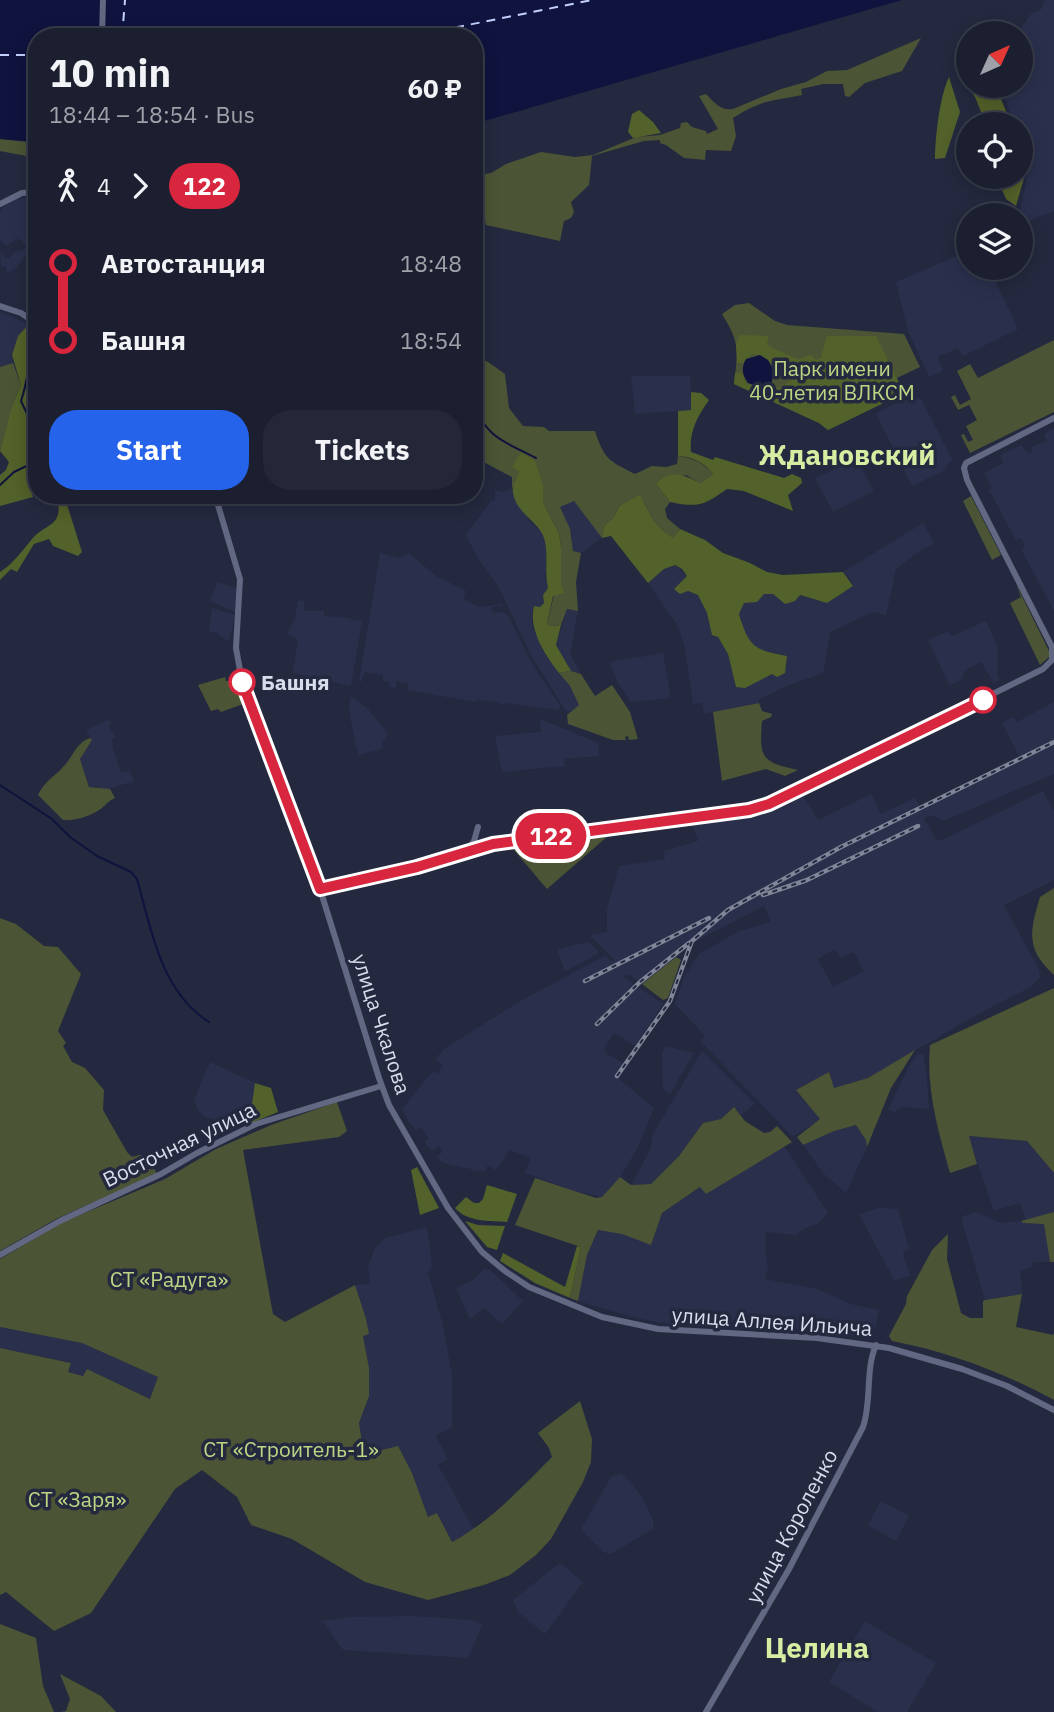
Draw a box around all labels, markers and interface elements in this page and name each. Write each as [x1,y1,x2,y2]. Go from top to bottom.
north arrow [956,21,1032,98]
map controls [956,21,1033,280]
text: 10 min [49,48,171,97]
text: 60 ₽ [407,71,462,105]
text: 18:44 – 18:54 · Bus [49,99,255,129]
button: locate [956,112,1033,189]
icon: walk [49,167,87,205]
icon: forward [121,167,159,205]
text: 122 [183,170,226,202]
text: 4 [97,171,111,201]
button: layers [956,203,1033,280]
text: Автостанция [101,246,266,280]
text: 18:48 [400,248,462,278]
text: Башня [101,323,186,357]
text: 18:54 [400,325,462,355]
park label: Парк имени 40-летия ВЛКСМ [749,354,915,406]
button: Start [49,410,249,490]
button: Tickets [263,410,462,490]
district label: Ждановский [758,436,936,473]
place label: Башня [261,668,330,696]
marker: Башня [229,669,255,695]
unlabelled marker [970,687,996,713]
line badge: 122 [511,813,591,859]
text: 122 [529,820,573,852]
street label: улица Чкалова [346,950,418,1098]
street label: Восточная улица [98,1095,260,1193]
park label: СТ «Радуга» [110,1265,229,1293]
street label: улица Аллея Ильича [671,1300,873,1342]
park label: СТ «Строитель-1» [203,1435,379,1463]
street label: улица Короленко [739,1444,843,1608]
park label: СТ «Заря» [28,1485,126,1513]
district label: Целина [765,1629,869,1666]

